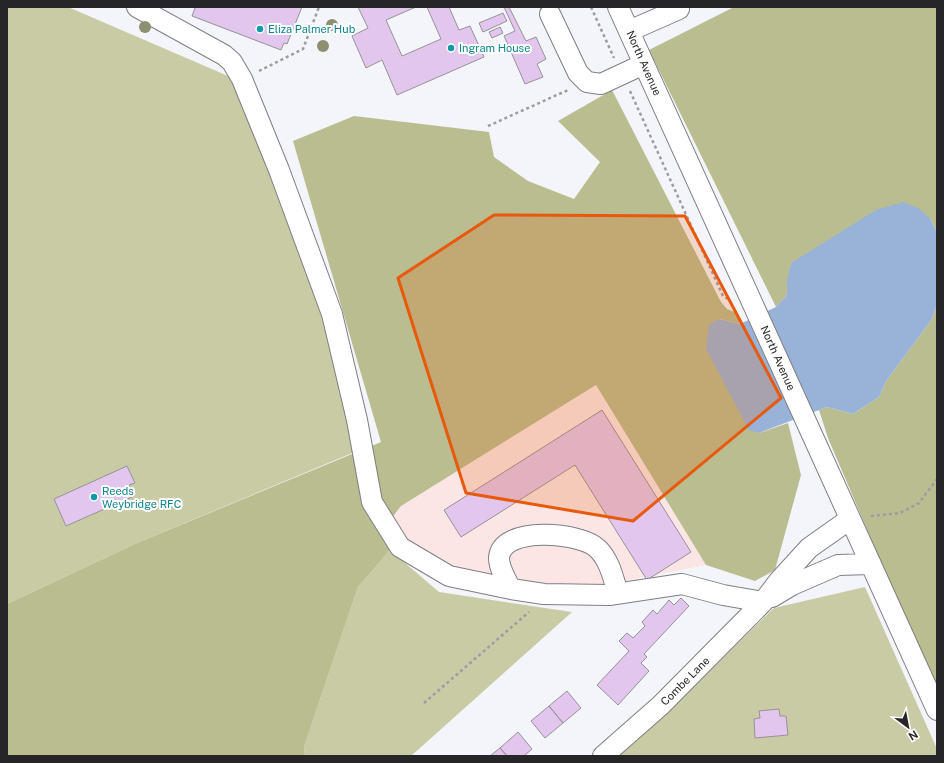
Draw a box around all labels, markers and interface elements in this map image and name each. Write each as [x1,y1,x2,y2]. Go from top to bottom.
place label: Eliza Palmer Hub [268,23,356,35]
marker: Eliza Palmer Hub [255,24,265,34]
street label: North Avenue [624,29,664,97]
place label: Ingram House [459,42,530,54]
marker: Ingram House [446,43,456,53]
street label: North Avenue [758,324,798,392]
place label: Reeds Weybridge RFC [102,485,181,510]
marker: Reeds Weybridge RFC [89,492,99,502]
street label: Combe Lane [658,654,712,708]
north arrow [888,707,928,747]
text: N [906,728,920,743]

